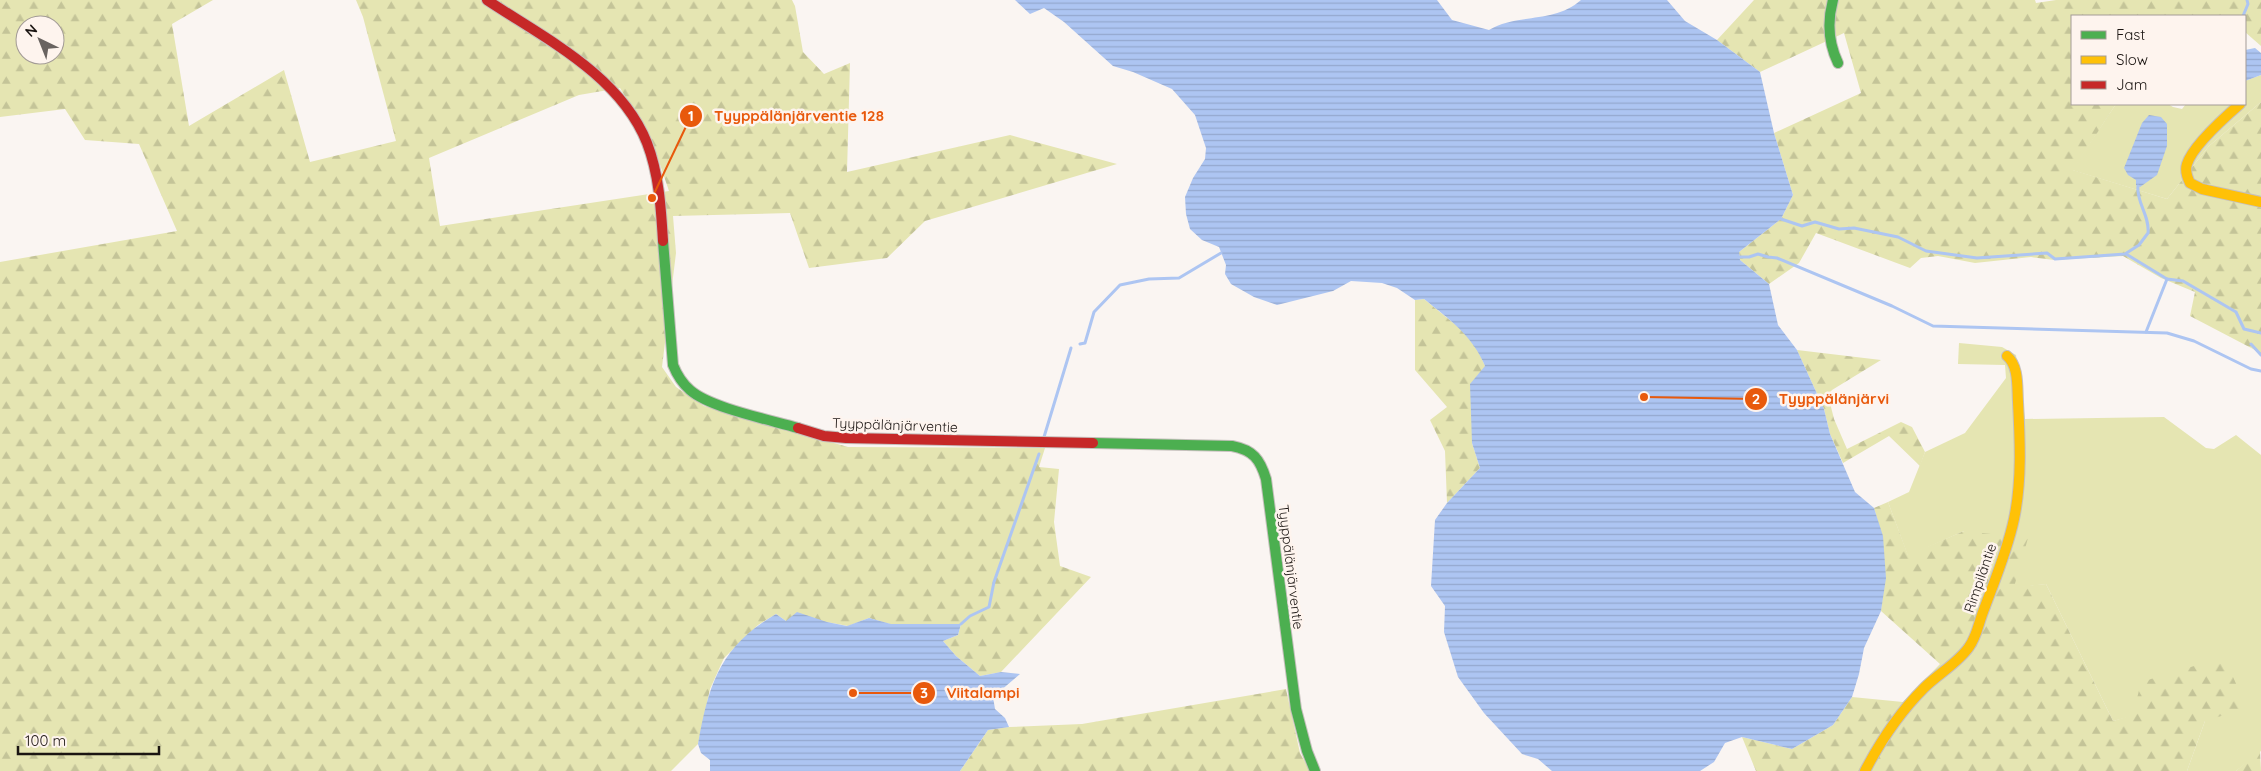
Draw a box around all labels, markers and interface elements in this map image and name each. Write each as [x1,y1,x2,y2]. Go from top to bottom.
north arrow [15,15,65,65]
legend [2071,15,2246,105]
text: N [21,20,41,41]
text: Fast [2116,25,2145,44]
text: Slow [2116,50,2148,69]
text: Jam [2116,75,2147,94]
callout: Tyyppälänjärventie 128 [679,101,894,131]
text: 1 [688,106,694,125]
text: Tyyppälänjärventie 128 [714,106,884,125]
callout: Tyyppälänjärvi [1744,384,1899,414]
text: 2 [1752,389,1760,408]
text: Tyyppälänjärvi [1779,389,1889,408]
street label: Tyyppälänjärventie [832,414,958,436]
street label: Tyyppälänjärventie [1274,504,1308,631]
street label: Rimpiläntie [1960,541,2000,615]
callout: Viitalampi [911,678,1029,708]
text: 3 [920,683,928,702]
text: Viitalampi [946,683,1020,702]
scale bar [18,724,159,756]
text: 100 m [25,731,66,750]

